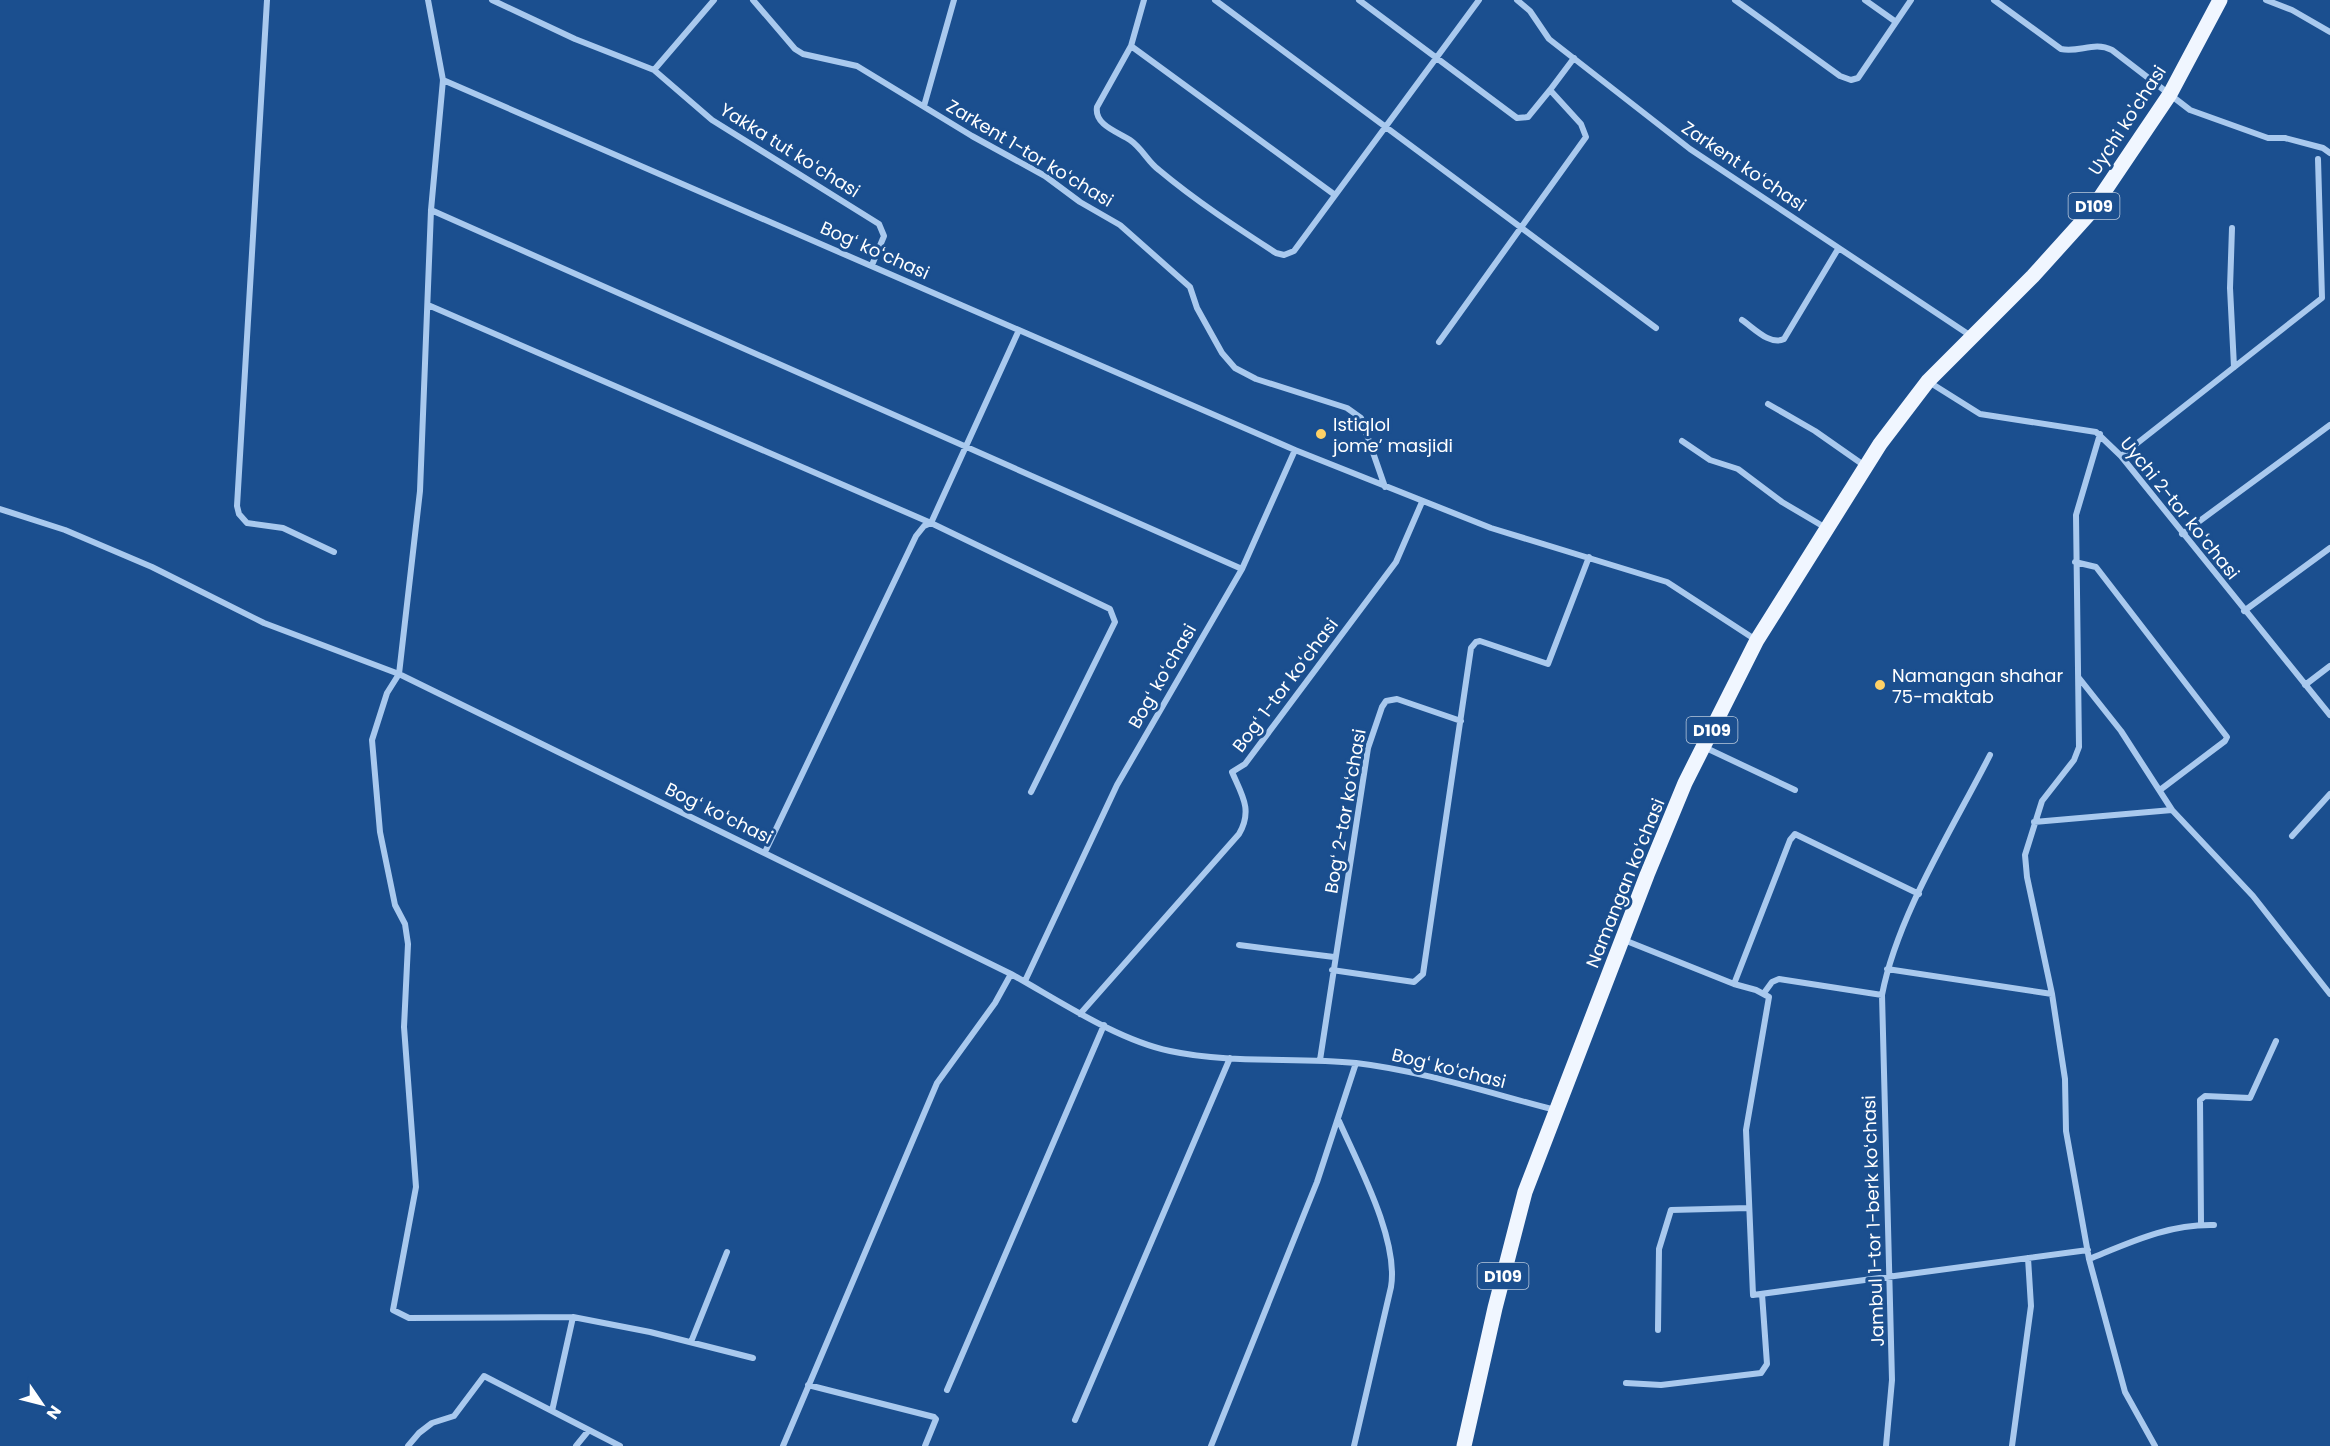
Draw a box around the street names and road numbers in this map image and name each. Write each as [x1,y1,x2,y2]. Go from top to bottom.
street label: Uychi ko'chasi [2082,60,2172,180]
street label: Zarkent 1-tor koʻchasi [942,93,1118,213]
street label: Yakka tut koʻchasi [715,97,865,203]
street label: Zarkent koʻchasi [1677,115,1811,217]
road number: D109 [2068,193,2120,219]
street label: Bogʻ koʻchasi [817,215,933,285]
street label: Uychi 2-tor koʻchasi [2115,431,2245,585]
street label: Bogʻ 1-tor koʻchasi [1226,613,1344,757]
street label: Bogʻ koʻchasi [1122,619,1202,733]
road number: D109 [1686,717,1738,743]
street label: Bogʻ 2-tor koʻchasi [1318,727,1372,895]
street label: Bogʻ koʻchasi [661,776,777,850]
street label: Namangan koʻchasi [1580,794,1670,972]
street label: Bogʻ koʻchasi [1389,1042,1509,1094]
street label: Jambul 1-tor 1-berk koʻchasi [1856,1095,1890,1347]
road number: D109 [1478,1263,1528,1289]

